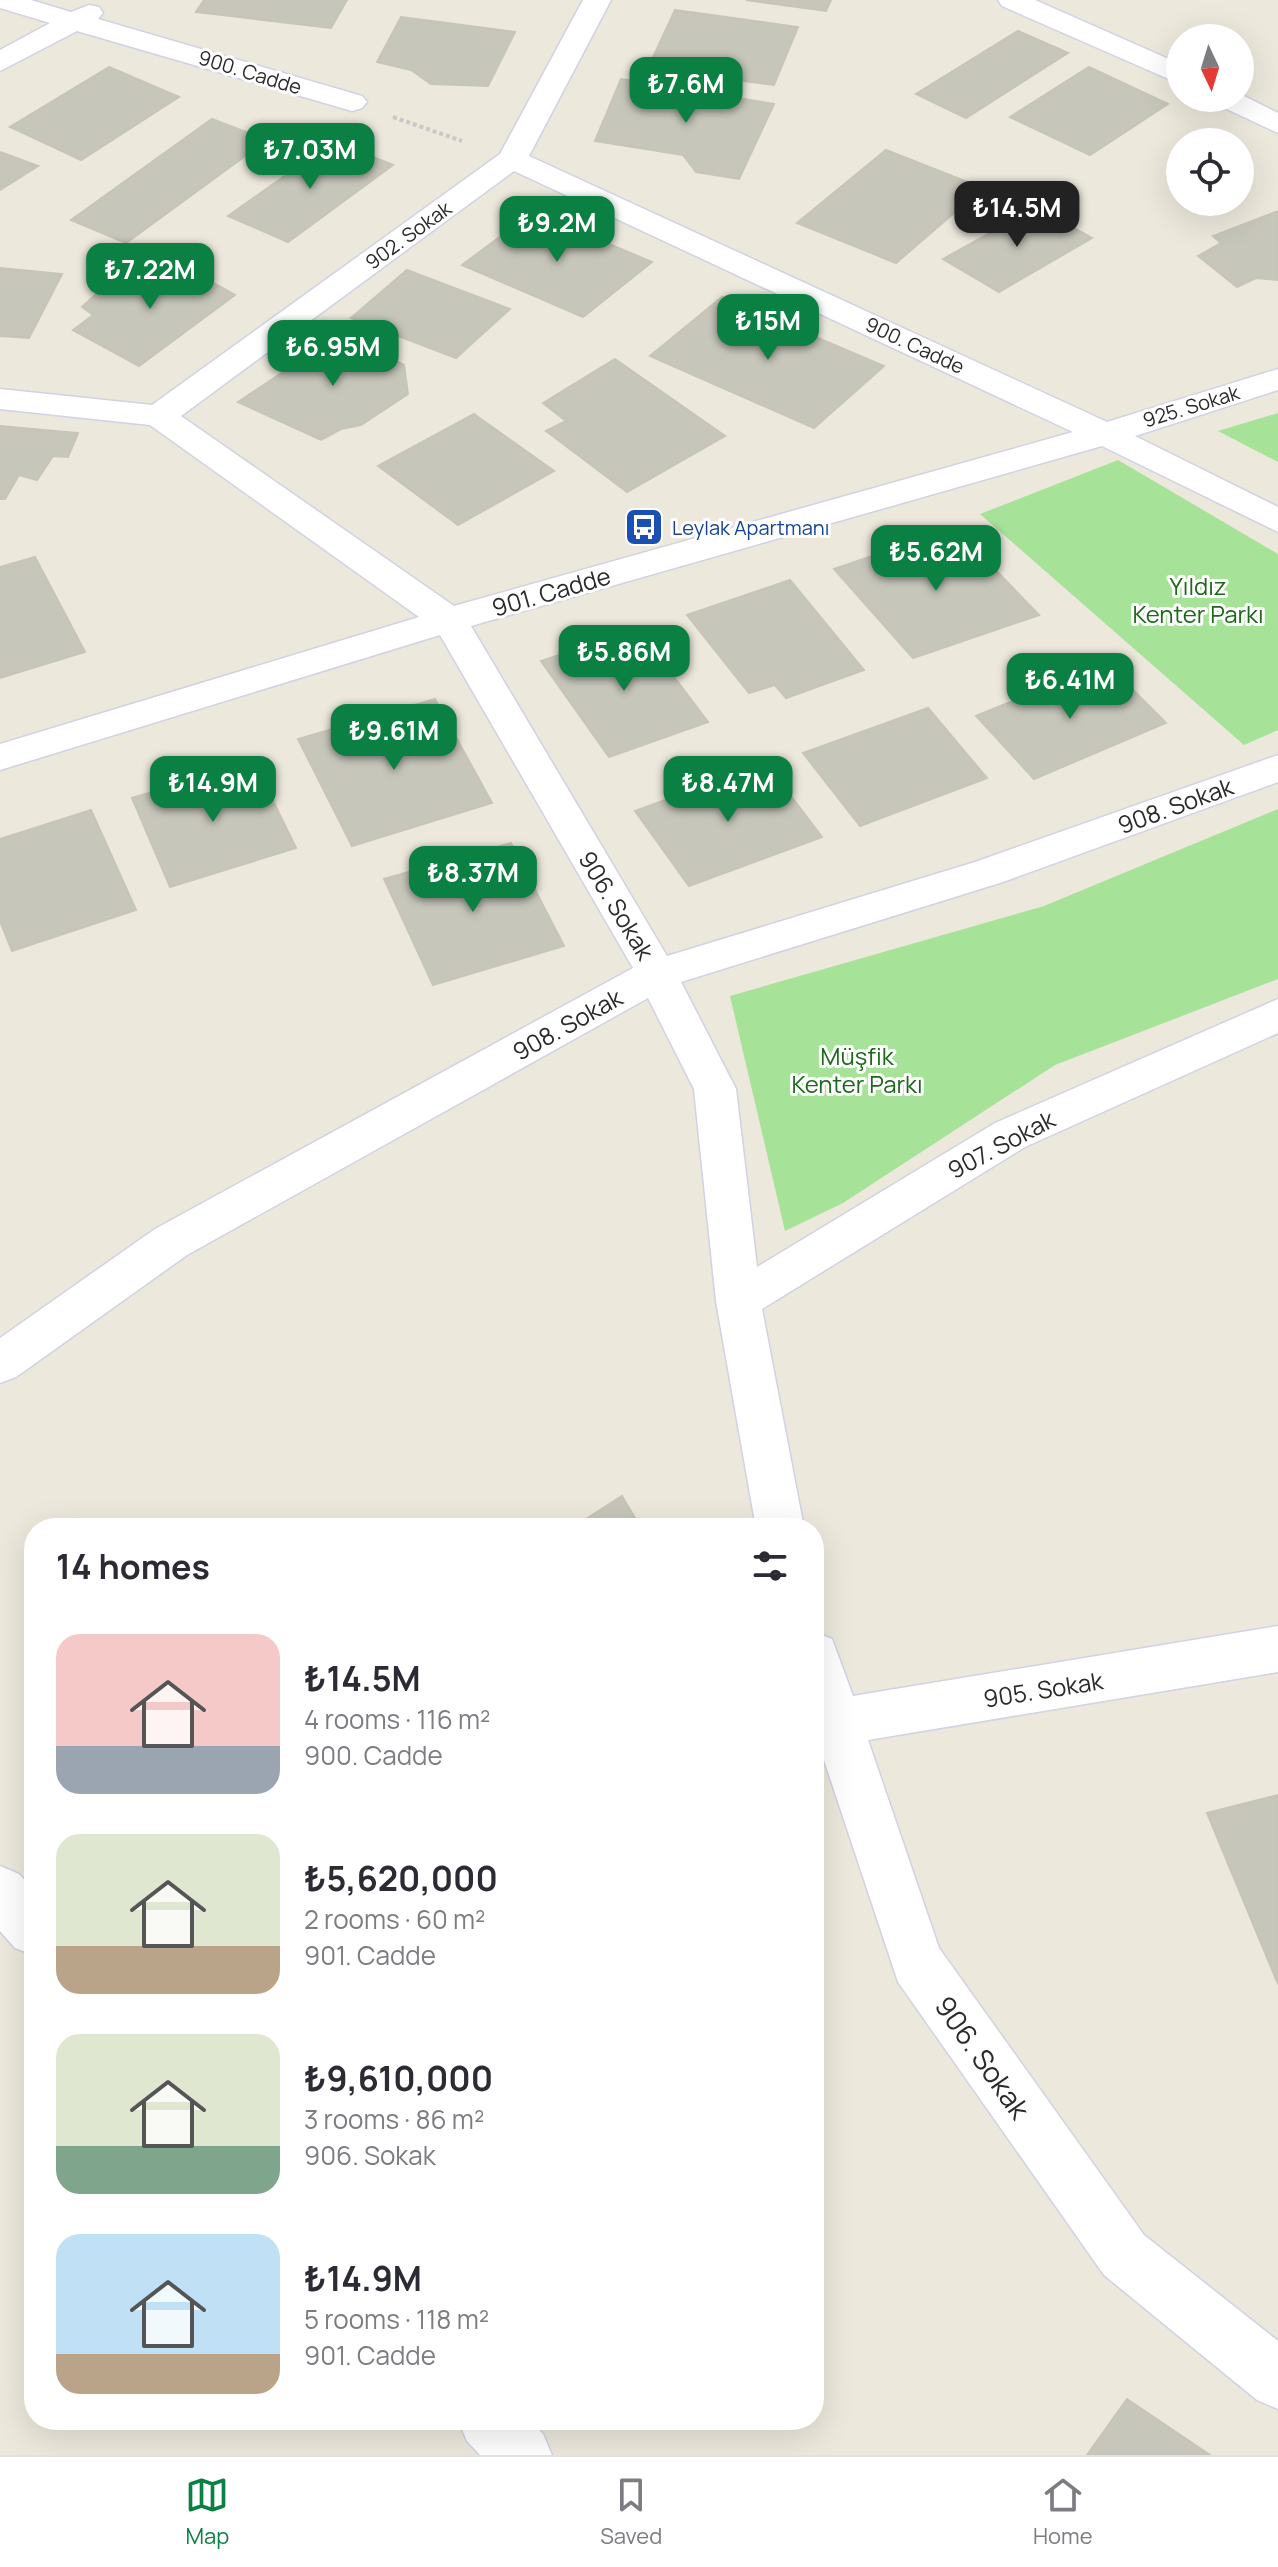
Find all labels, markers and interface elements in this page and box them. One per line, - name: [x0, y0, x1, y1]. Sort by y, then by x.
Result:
- north arrow: [1166, 24, 1254, 112]
- map controls: [1166, 24, 1254, 216]
- street label: 900. Cadde: [195, 43, 305, 101]
- pin: ₺7.6M: [630, 57, 742, 125]
- text: ₺7.6M: [648, 65, 724, 101]
- pin: ₺7.03M: [245, 123, 375, 191]
- button: locate: [1166, 128, 1254, 216]
- text: ₺7.03M: [264, 131, 356, 167]
- pin: ₺14.5M: [952, 181, 1082, 249]
- text: ₺14.5M: [972, 189, 1062, 225]
- street label: 902. Sokak: [360, 194, 457, 275]
- pin: ₺9.2M: [501, 196, 613, 264]
- text: ₺9.2M: [518, 204, 596, 240]
- pin: ₺7.22M: [85, 243, 215, 311]
- text: ₺7.22M: [104, 251, 196, 287]
- pin: ₺15M: [721, 294, 815, 362]
- text: ₺15M: [735, 302, 801, 338]
- street label: 900. Cadde: [861, 310, 969, 380]
- pin: ₺6.95M: [268, 320, 398, 388]
- text: ₺6.95M: [286, 328, 380, 364]
- street label: 925. Sokak: [1139, 378, 1244, 433]
- bus stop icon: Leylak Apartmanı: [623, 506, 665, 548]
- place label: Leylak Apartmanı: [672, 514, 829, 541]
- pin: ₺5.62M: [871, 525, 1001, 593]
- text: ₺5.62M: [889, 533, 983, 569]
- street label: 901. Cadde: [488, 558, 614, 624]
- park label: Yıldız Kenter Parkı: [1132, 569, 1264, 630]
- pin: ₺5.86M: [559, 625, 689, 693]
- text: ₺5.86M: [577, 633, 671, 669]
- pin: ₺6.41M: [1005, 653, 1135, 721]
- text: ₺6.41M: [1025, 661, 1115, 697]
- pin: ₺9.61M: [329, 704, 459, 772]
- text: ₺9.61M: [349, 712, 439, 748]
- pin: ₺14.9M: [148, 756, 278, 824]
- pin: ₺8.47M: [663, 756, 793, 824]
- text: ₺14.9M: [168, 764, 258, 800]
- text: ₺8.47M: [682, 764, 774, 800]
- street label: 908. Sokak: [1113, 769, 1238, 841]
- street label: 906. Sokak: [572, 844, 663, 966]
- pin: ₺8.37M: [408, 846, 538, 914]
- text: ₺8.37M: [427, 854, 519, 890]
- street label: 908. Sokak: [506, 980, 629, 1068]
- park label: Müşfik Kenter Parkı: [791, 1039, 923, 1100]
- street label: 907. Sokak: [942, 1101, 1061, 1186]
- text: 14 homes: [56, 1543, 210, 1589]
- icon: filters: [748, 1544, 792, 1588]
- text: ₺14.5M: [304, 1655, 421, 1701]
- street label: 905. Sokak: [981, 1663, 1106, 1715]
- icon: home: [120, 1666, 216, 1762]
- text: 4 rooms · 116 m²: [304, 1701, 490, 1737]
- text: 900. Cadde: [304, 1737, 443, 1773]
- text: ₺5,620,000: [304, 1855, 498, 1901]
- icon: home: [120, 1866, 216, 1962]
- text: 2 rooms · 60 m²: [304, 1901, 486, 1937]
- text: 901. Cadde: [304, 1937, 436, 1973]
- street label: 906. Sokak: [927, 1988, 1040, 2127]
- text: ₺9,610,000: [304, 2055, 493, 2101]
- icon: home: [120, 2066, 216, 2162]
- text: 3 rooms · 86 m²: [304, 2101, 484, 2137]
- text: 906. Sokak: [304, 2137, 436, 2173]
- text: ₺14.9M: [304, 2255, 422, 2301]
- icon: home: [120, 2266, 216, 2362]
- text: 5 rooms · 118 m²: [304, 2301, 489, 2337]
- text: 901. Cadde: [304, 2337, 436, 2373]
- tab: Map: [185, 2473, 229, 2551]
- tab: Saved: [600, 2473, 662, 2551]
- tab: Home: [1033, 2473, 1093, 2551]

